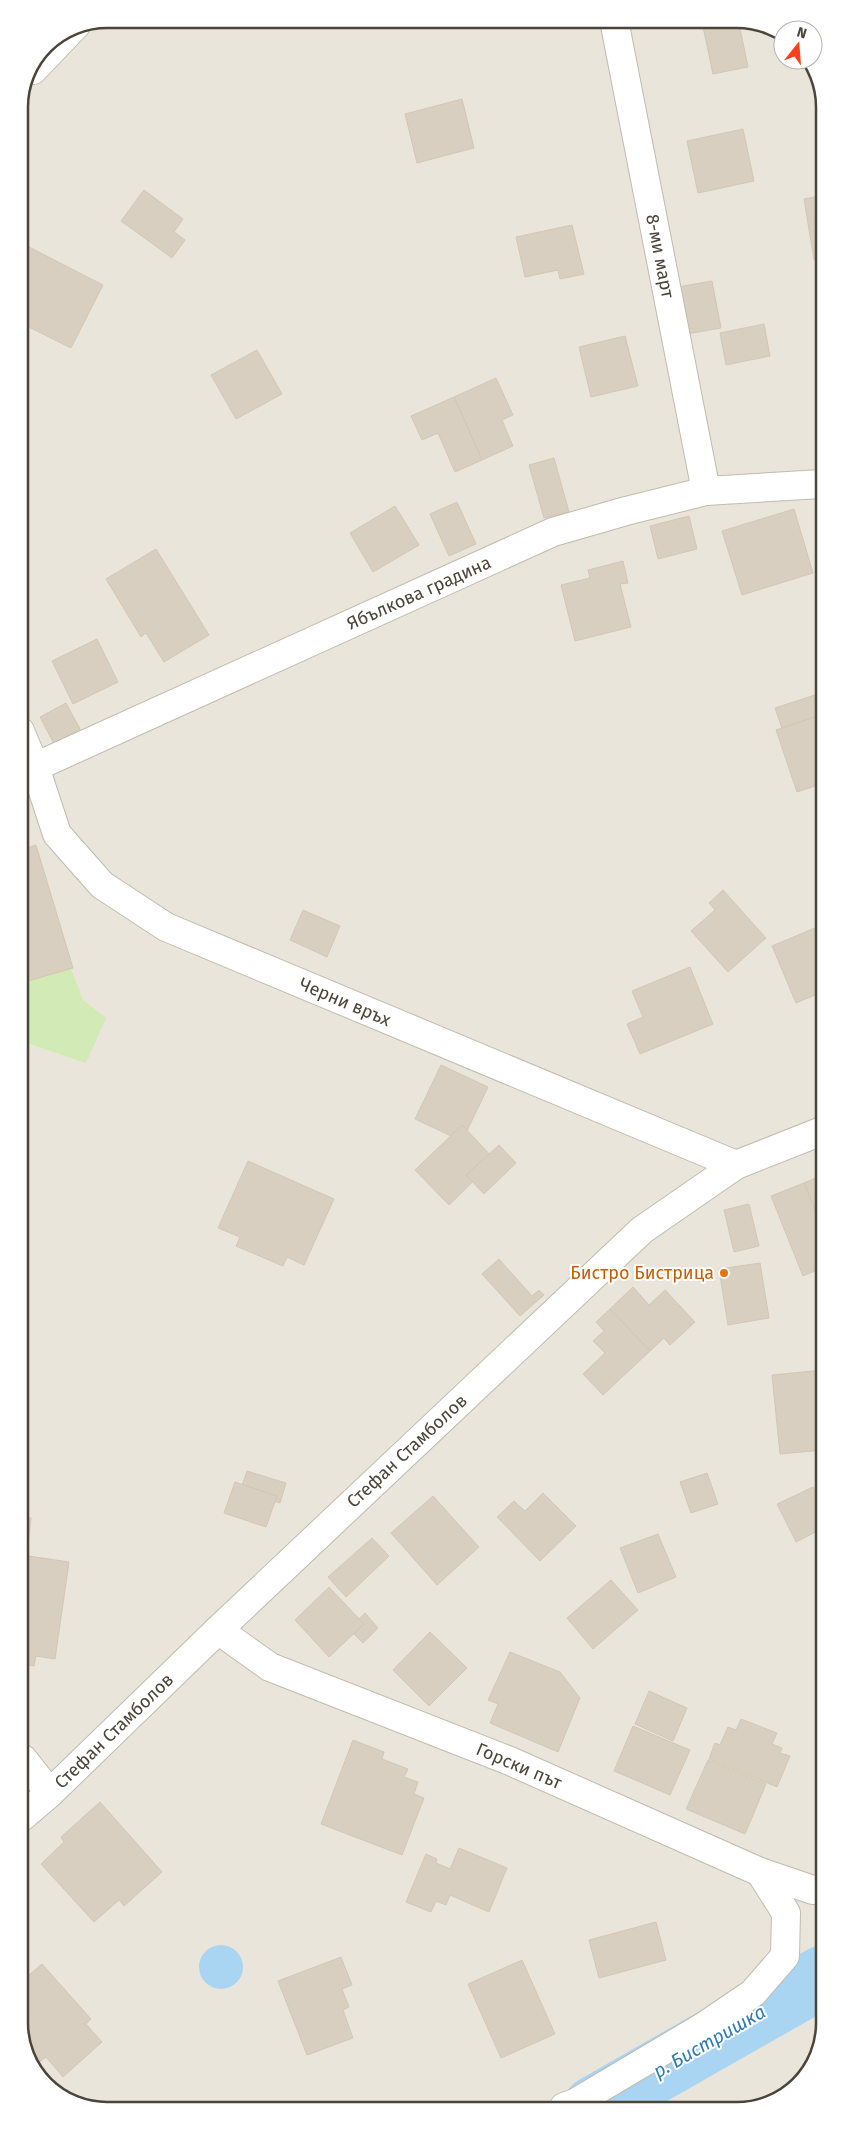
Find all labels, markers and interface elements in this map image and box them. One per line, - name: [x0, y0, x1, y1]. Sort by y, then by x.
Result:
- north arrow: [773, 20, 823, 70]
- text: N: [795, 24, 809, 43]
- street label: 8-ми март: [641, 212, 679, 301]
- street label: Ябълкова градина: [343, 551, 495, 635]
- street label: Черни връх: [296, 973, 394, 1031]
- place label: Бистро Бистрица: [570, 1262, 714, 1284]
- marker: Бистро Бистрица: [718, 1267, 730, 1279]
- street label: Стефан Стамболов: [342, 1390, 472, 1512]
- street label: Стефан Стамболов: [50, 1669, 178, 1793]
- street label: Горски път: [473, 1738, 566, 1794]
- water label: р. Бистришка: [649, 2000, 770, 2083]

